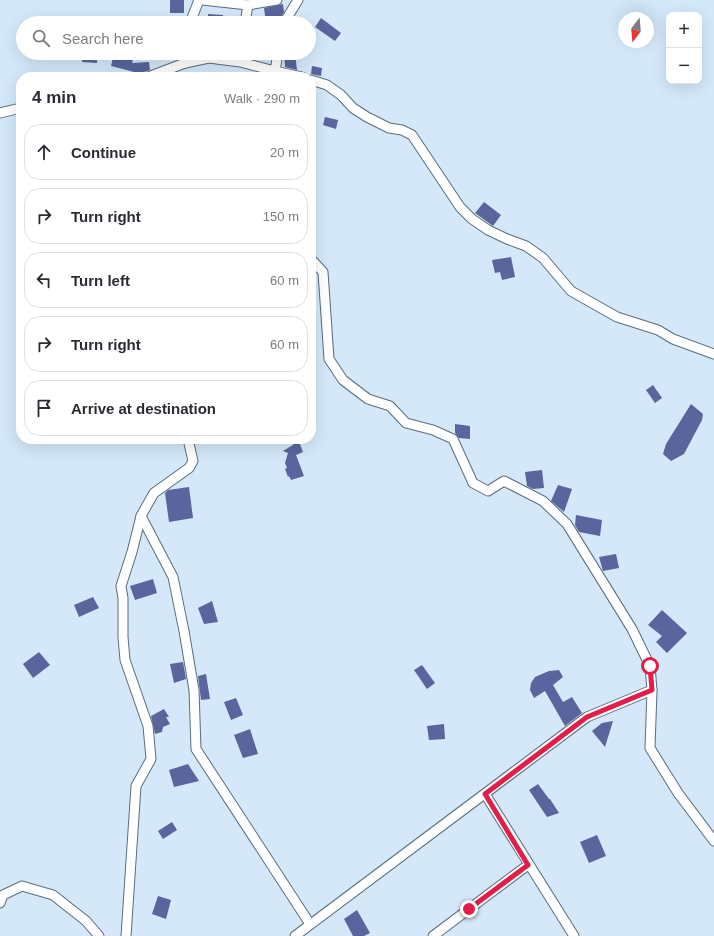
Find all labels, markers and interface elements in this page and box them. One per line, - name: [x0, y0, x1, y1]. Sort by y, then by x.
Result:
- north arrow: [618, 12, 654, 48]
- map controls: [666, 12, 702, 84]
- button: +: [666, 12, 702, 48]
- search box: [16, 16, 316, 60]
- icon: search: [30, 27, 52, 49]
- text: Search here: [62, 30, 144, 47]
- button: −: [666, 48, 702, 84]
- text: 4 min: [32, 88, 76, 107]
- text: Walk · 290 m: [224, 91, 300, 106]
- icon: ahead: [33, 141, 55, 163]
- text: Continue: [71, 144, 136, 161]
- text: 20 m: [270, 145, 299, 160]
- icon: right: [33, 205, 55, 227]
- text: Turn right: [71, 208, 141, 225]
- text: 150 m: [263, 209, 299, 224]
- icon: left: [33, 269, 55, 291]
- text: Turn left: [71, 272, 130, 289]
- text: 60 m: [270, 273, 299, 288]
- icon: right: [33, 333, 55, 355]
- text: Turn right: [71, 336, 141, 353]
- text: 60 m: [270, 337, 299, 352]
- icon: arrive: [33, 397, 55, 419]
- text: Arrive at destination: [71, 400, 216, 417]
- route start: [641, 657, 659, 675]
- route end: [460, 900, 478, 918]

